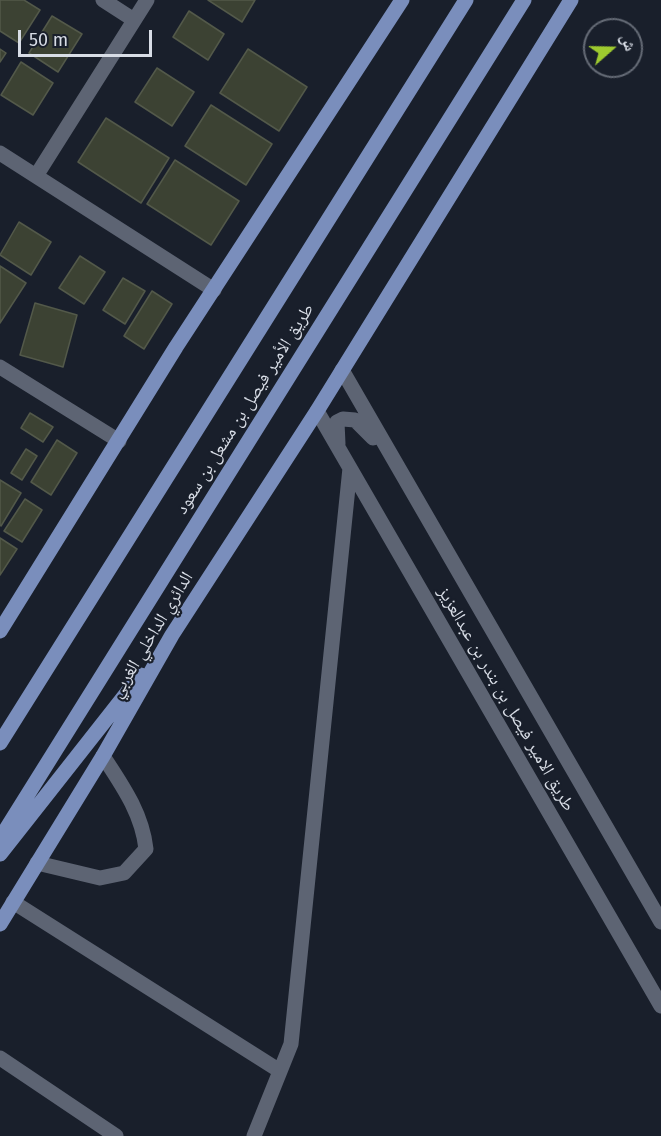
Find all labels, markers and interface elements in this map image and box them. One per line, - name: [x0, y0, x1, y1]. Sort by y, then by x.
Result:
- scale bar: [21, 18, 154, 56]
- north arrow: [583, 18, 643, 78]
- text: 50 m: [29, 29, 68, 51]
- text: ش: [617, 31, 640, 54]
- street label: طريق الأمير فيصل بن مشعل بن سعود: [171, 300, 319, 518]
- street label: الدائري الداخلي الغربي: [106, 568, 198, 702]
- street label: طريق الامير فيصل بن بندر بن عبدالعزيز: [433, 583, 579, 815]

